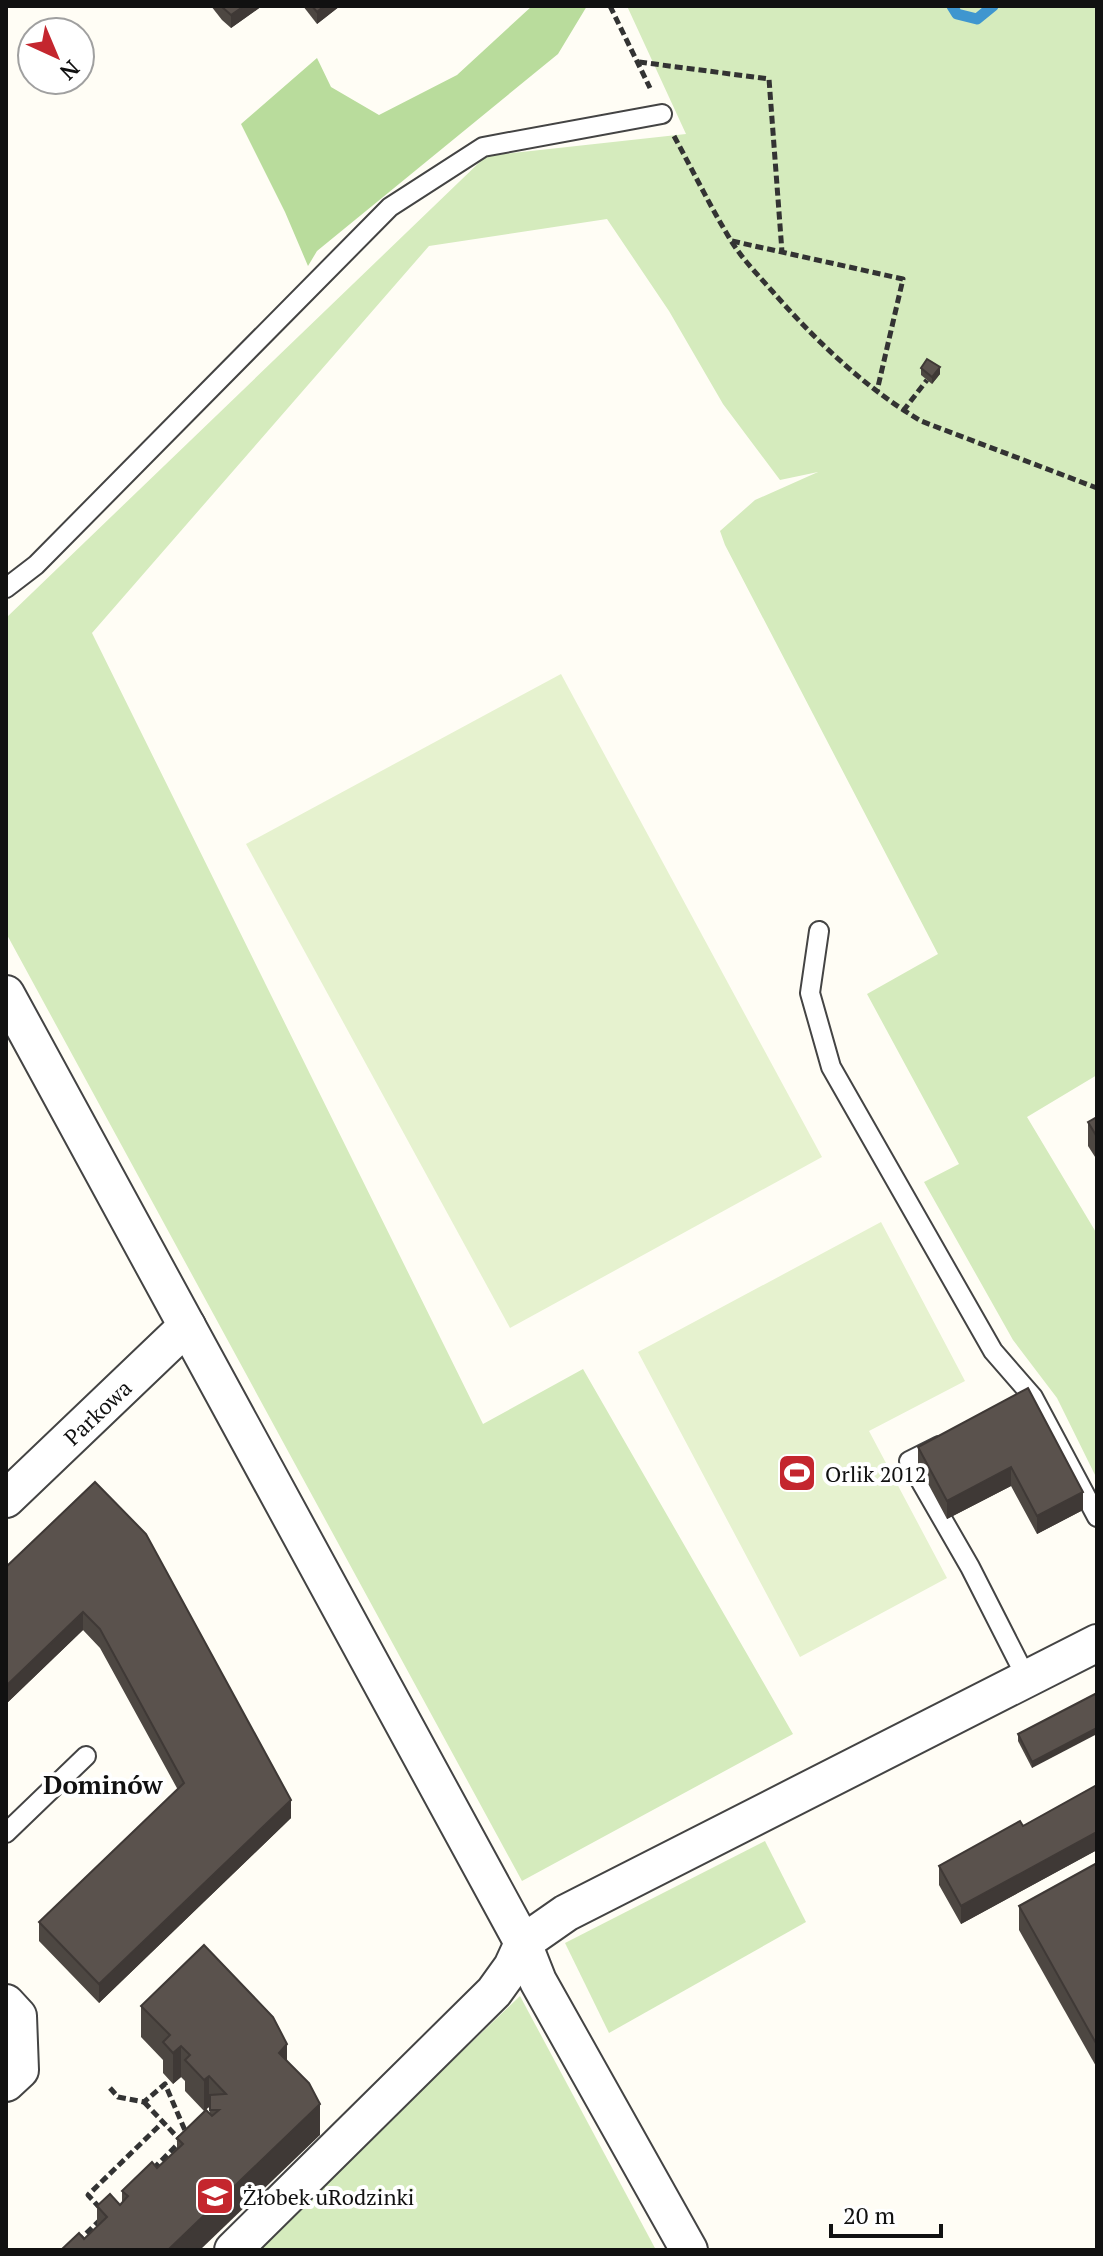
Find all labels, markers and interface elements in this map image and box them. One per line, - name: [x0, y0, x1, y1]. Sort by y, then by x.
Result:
- north arrow: [16, 16, 96, 96]
- text: N: [54, 55, 86, 87]
- street label: Parkowa: [57, 1373, 137, 1451]
- sports icon: Orlik 2012: [776, 1452, 818, 1494]
- place label: Orlik 2012: [825, 1459, 927, 1488]
- district label: Dominów: [43, 1767, 163, 1801]
- school or university icon: Żłobek uRodzinki: [194, 2175, 236, 2217]
- place label: Żłobek uRodzinki: [243, 2182, 415, 2211]
- scale bar: [831, 2188, 941, 2238]
- text: 20 m: [843, 2199, 895, 2231]

